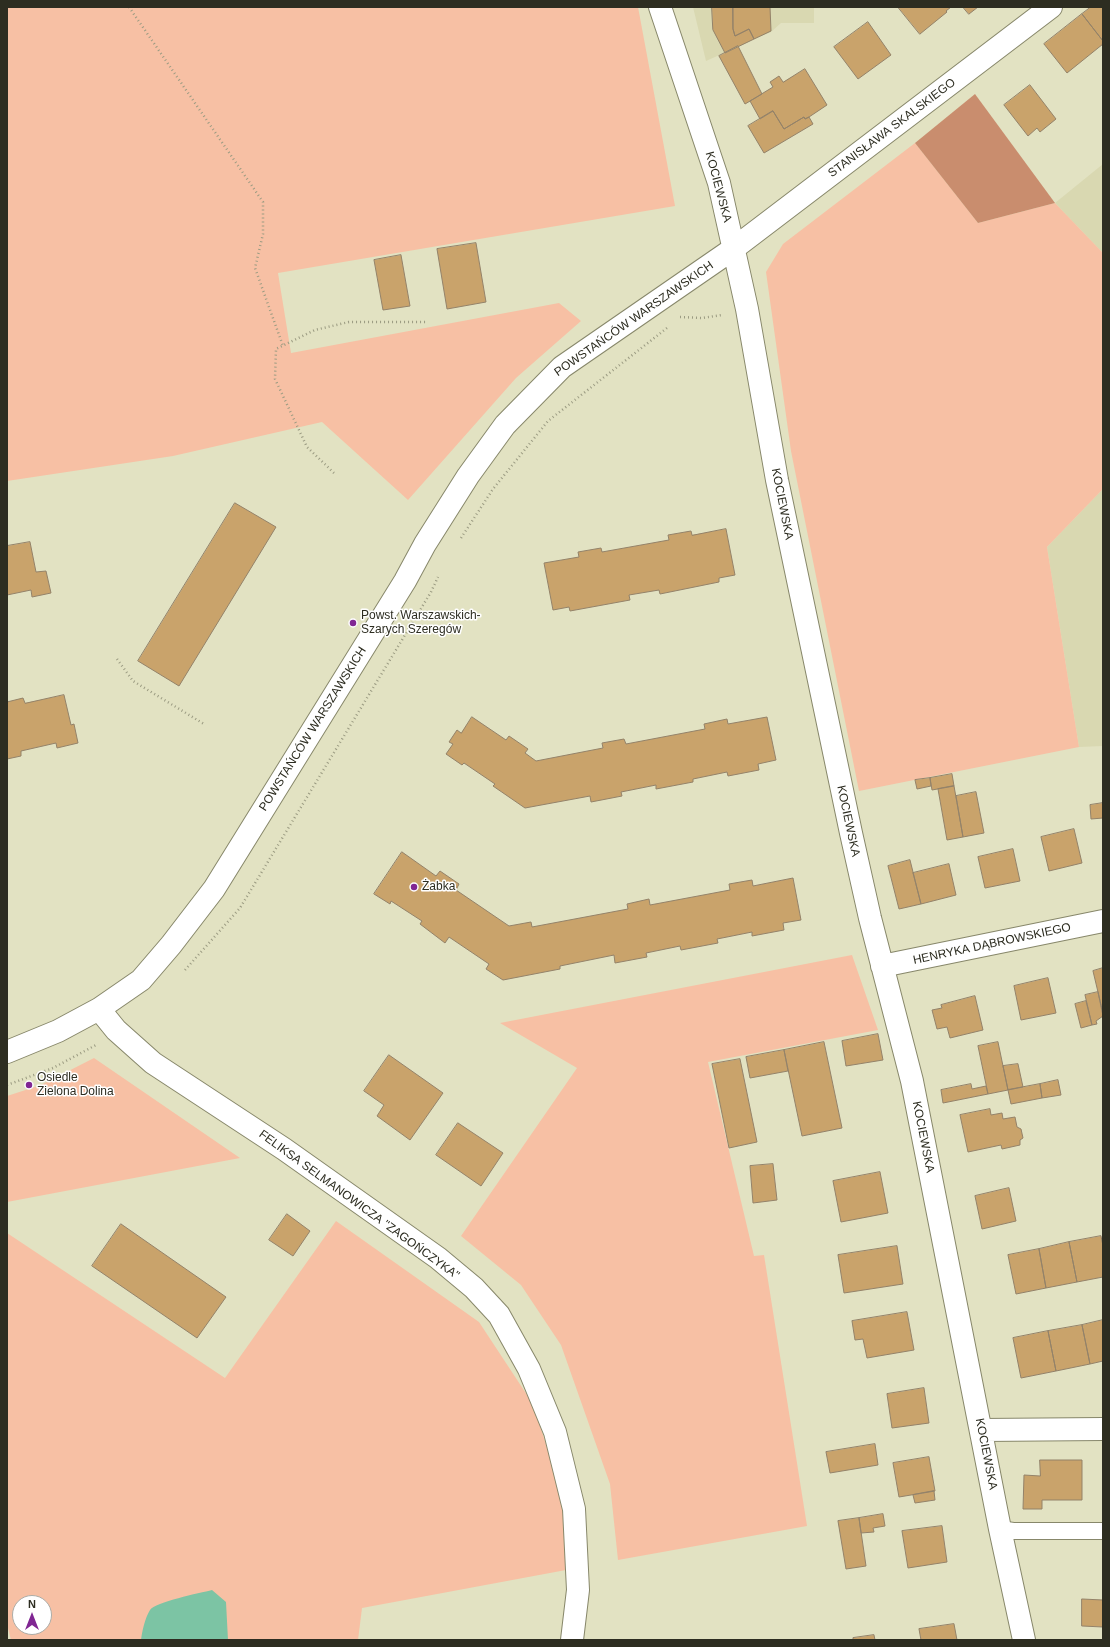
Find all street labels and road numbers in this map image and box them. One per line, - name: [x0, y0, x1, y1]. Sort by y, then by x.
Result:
- street label: STANISŁAWA SKALSKIEGO: [826, 75, 958, 181]
- street label: KOCIEWSKA: [702, 150, 734, 224]
- street label: POWSTAŃCÓW WARSZAWSKICH: [552, 258, 716, 380]
- street label: KOCIEWSKA: [768, 467, 796, 541]
- street label: POWSTAŃCÓW WARSZAWSKICH: [256, 644, 370, 814]
- street label: KOCIEWSKA: [833, 784, 863, 858]
- street label: HENRYKA DĄBROWSKIEGO: [912, 920, 1072, 968]
- street label: KOCIEWSKA: [909, 1100, 937, 1174]
- street label: FELIKSA SELMANOWICZA "ZAGOŃCZYKA": [256, 1127, 462, 1283]
- street label: KOCIEWSKA: [972, 1417, 1000, 1491]

